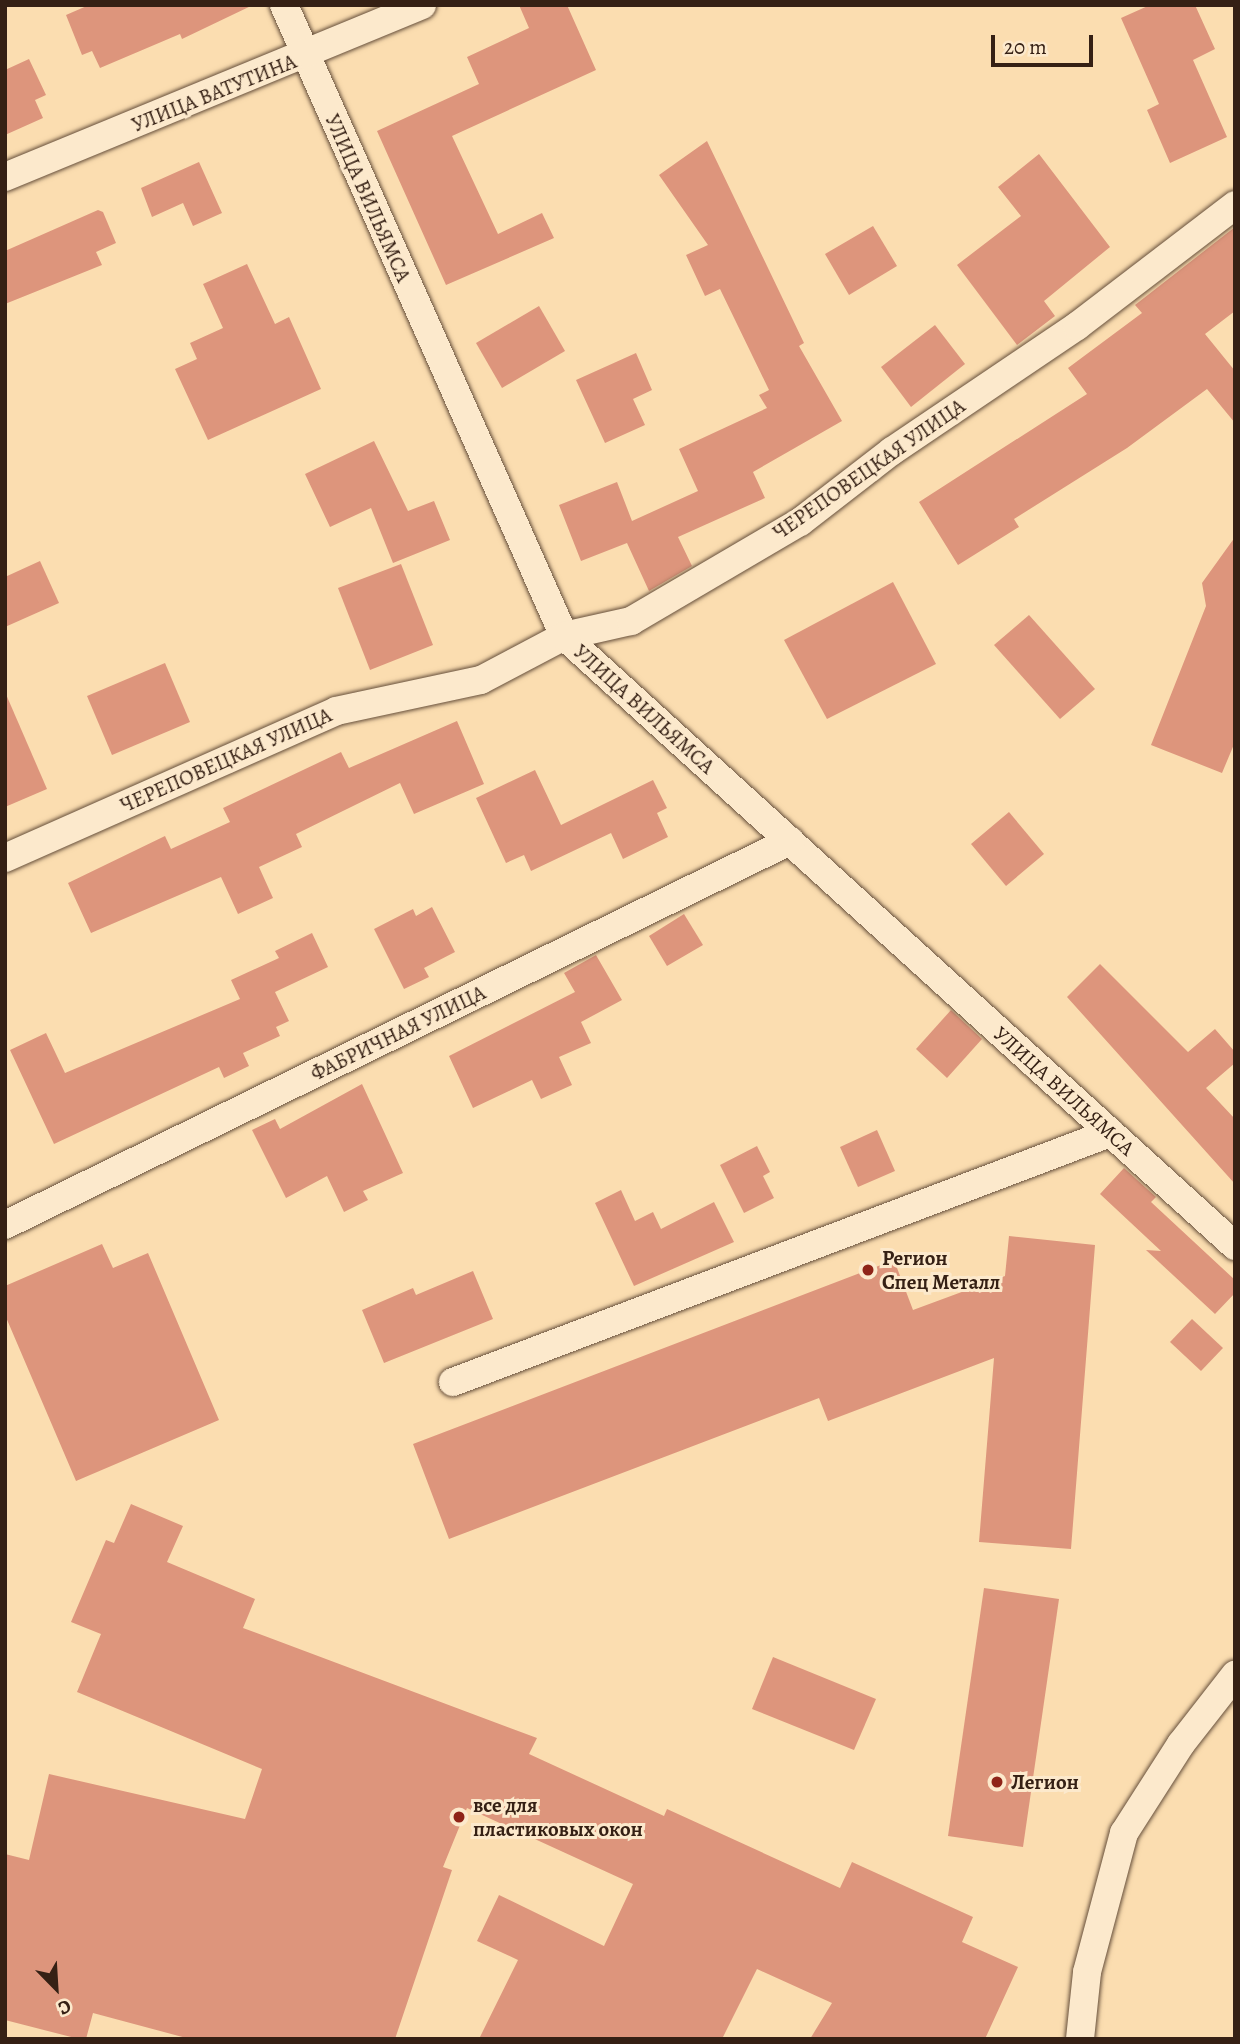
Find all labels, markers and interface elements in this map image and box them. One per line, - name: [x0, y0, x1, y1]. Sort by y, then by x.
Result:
- scale bar: [995, 21, 1096, 65]
- text: 20 m: [1004, 33, 1047, 61]
- street label: УЛИЦА ВАТУТИНА: [128, 49, 300, 137]
- street label: УЛИЦА ВИЛЬЯМСА: [320, 110, 416, 286]
- street label: ЧЕРЕПОВЕЦКАЯ УЛИЦА: [768, 393, 970, 545]
- street label: УЛИЦА ВИЛЬЯМСА: [568, 639, 720, 779]
- street label: ЧЕРЕПОВЕЦКАЯ УЛИЦА: [116, 702, 336, 818]
- street label: ФАБРИЧНАЯ УЛИЦА: [306, 980, 490, 1086]
- street label: УЛИЦА ВИЛЬЯМСА: [988, 1021, 1140, 1161]
- place label: Регион Спец Металл: [882, 1245, 1000, 1295]
- marker: Регион Спец Металл: [860, 1262, 876, 1278]
- place label: Легион: [1011, 1769, 1079, 1795]
- marker: Легион: [989, 1774, 1005, 1790]
- place label: все для пластиковых окон: [473, 1792, 643, 1842]
- marker: все для пластиковых окон: [451, 1809, 467, 1825]
- north arrow: [21, 1953, 91, 2023]
- text: С: [54, 1993, 75, 2021]

